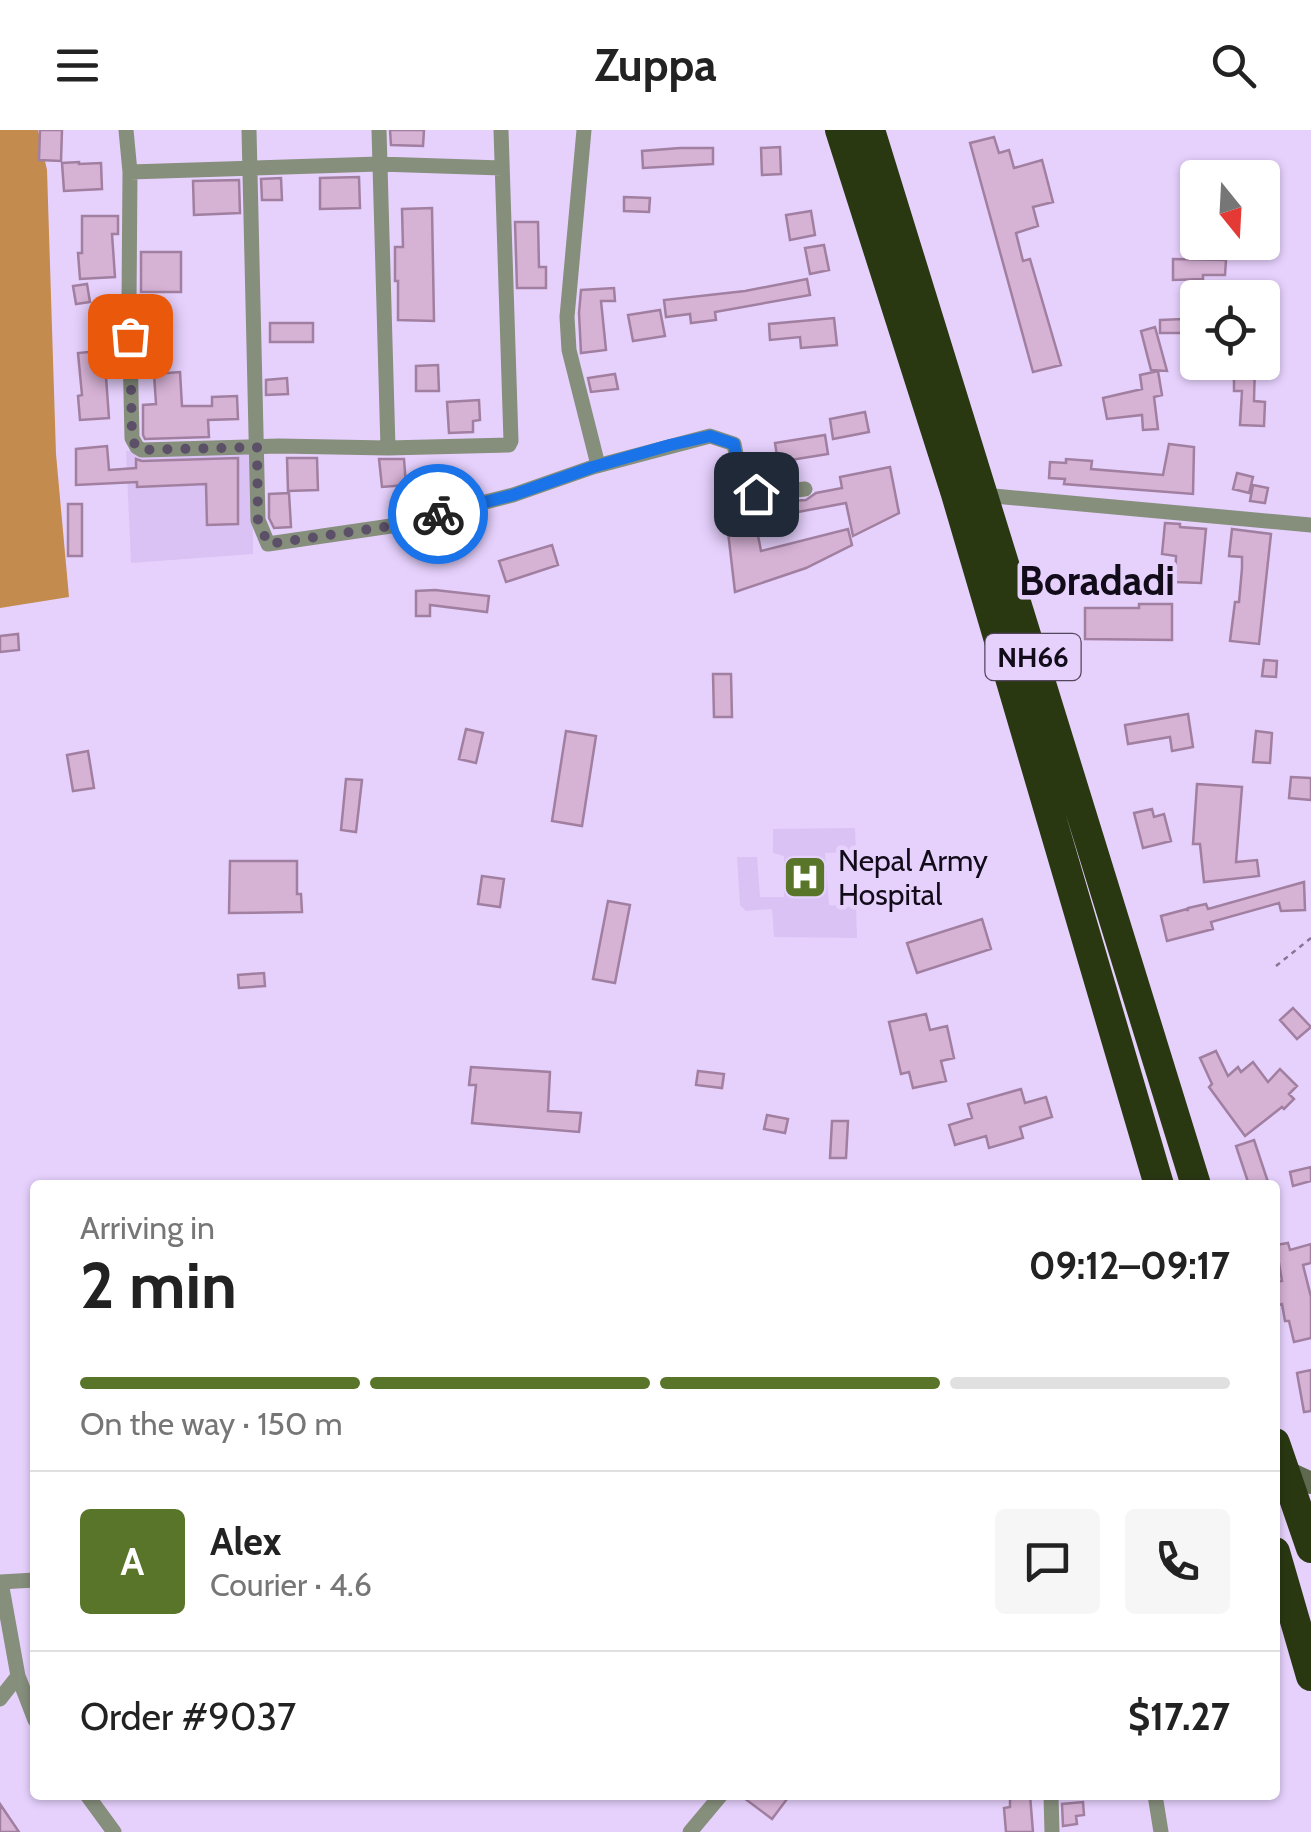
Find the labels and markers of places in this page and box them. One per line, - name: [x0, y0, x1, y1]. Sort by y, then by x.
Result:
- pin: [88, 294, 173, 379]
- pin: [714, 452, 799, 537]
- place label: Nepal Army Hospital: [838, 842, 988, 913]
- hospital icon: Nepal Army Hospital: [782, 854, 828, 900]

